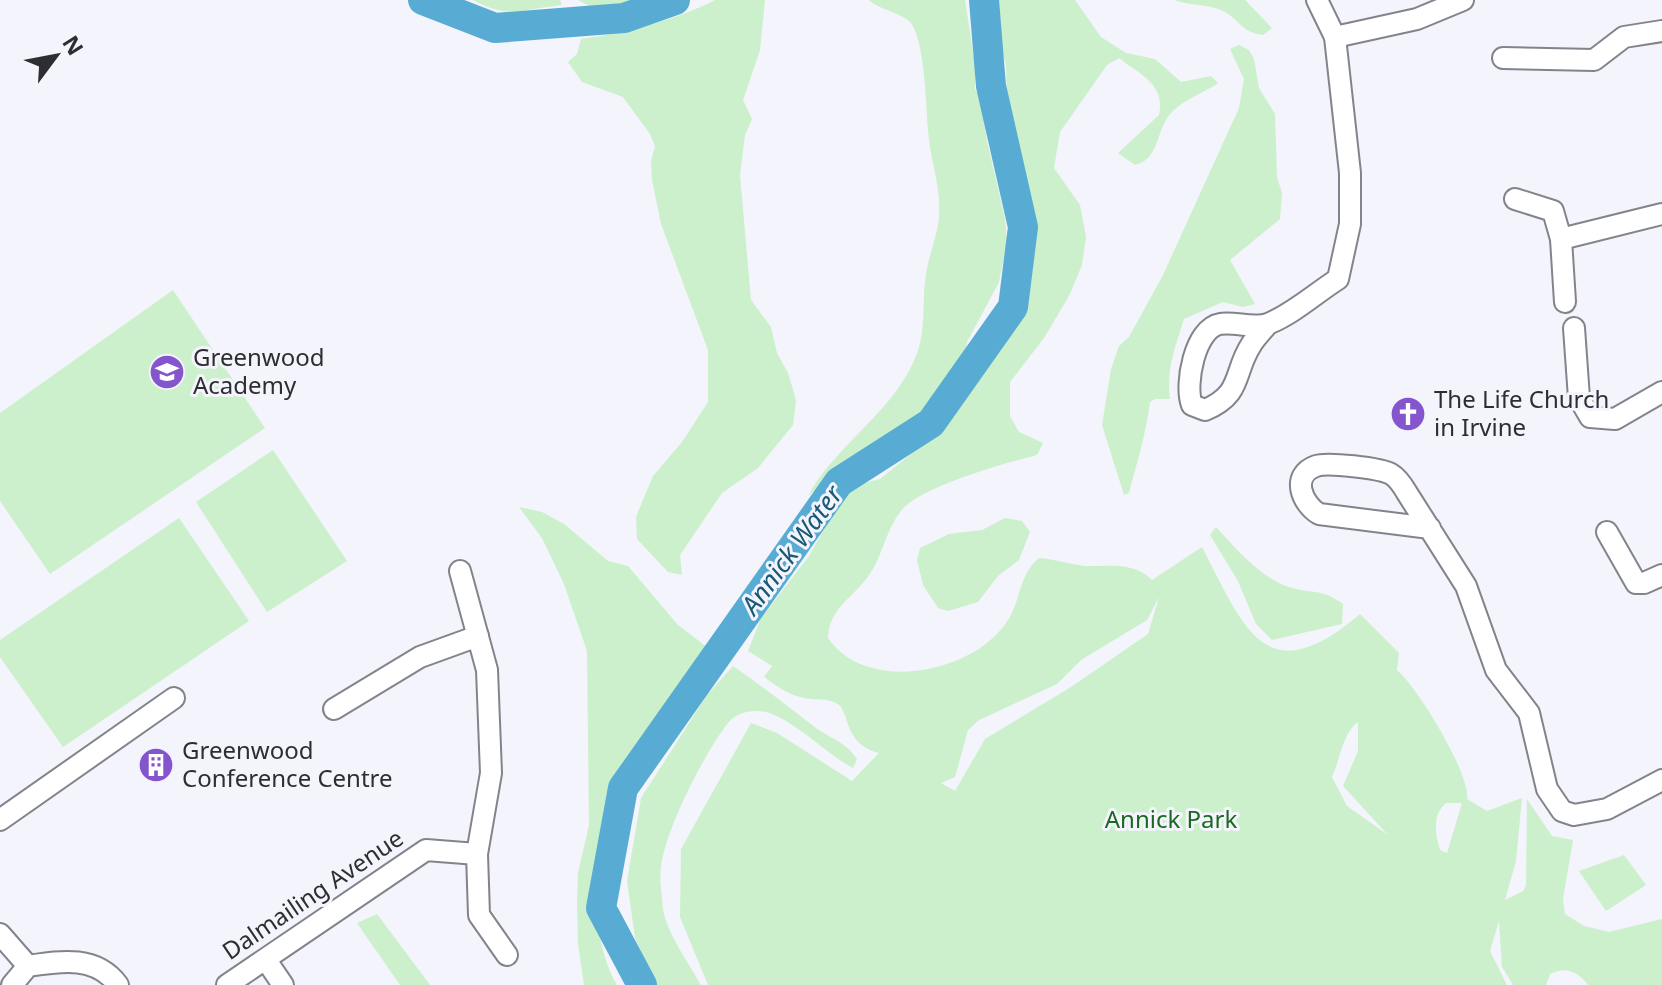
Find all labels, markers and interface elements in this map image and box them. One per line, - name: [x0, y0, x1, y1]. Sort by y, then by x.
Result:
- north arrow: [16, 16, 96, 96]
- text: N: [56, 29, 91, 60]
- place label: Greenwood Academy: [193, 340, 324, 401]
- school or university icon: Greenwood Academy: [148, 353, 186, 391]
- place label: The Life Church in Irvine: [1434, 382, 1609, 443]
- church icon: The Life Church in Irvine: [1389, 395, 1427, 433]
- water label: Annick Water: [731, 476, 851, 623]
- place label: Greenwood Conference Centre: [182, 733, 393, 794]
- building icon: Greenwood Conference Centre: [137, 746, 175, 784]
- park label: Annick Park: [1105, 802, 1237, 835]
- street label: Dalmailing Avenue: [215, 821, 409, 967]

